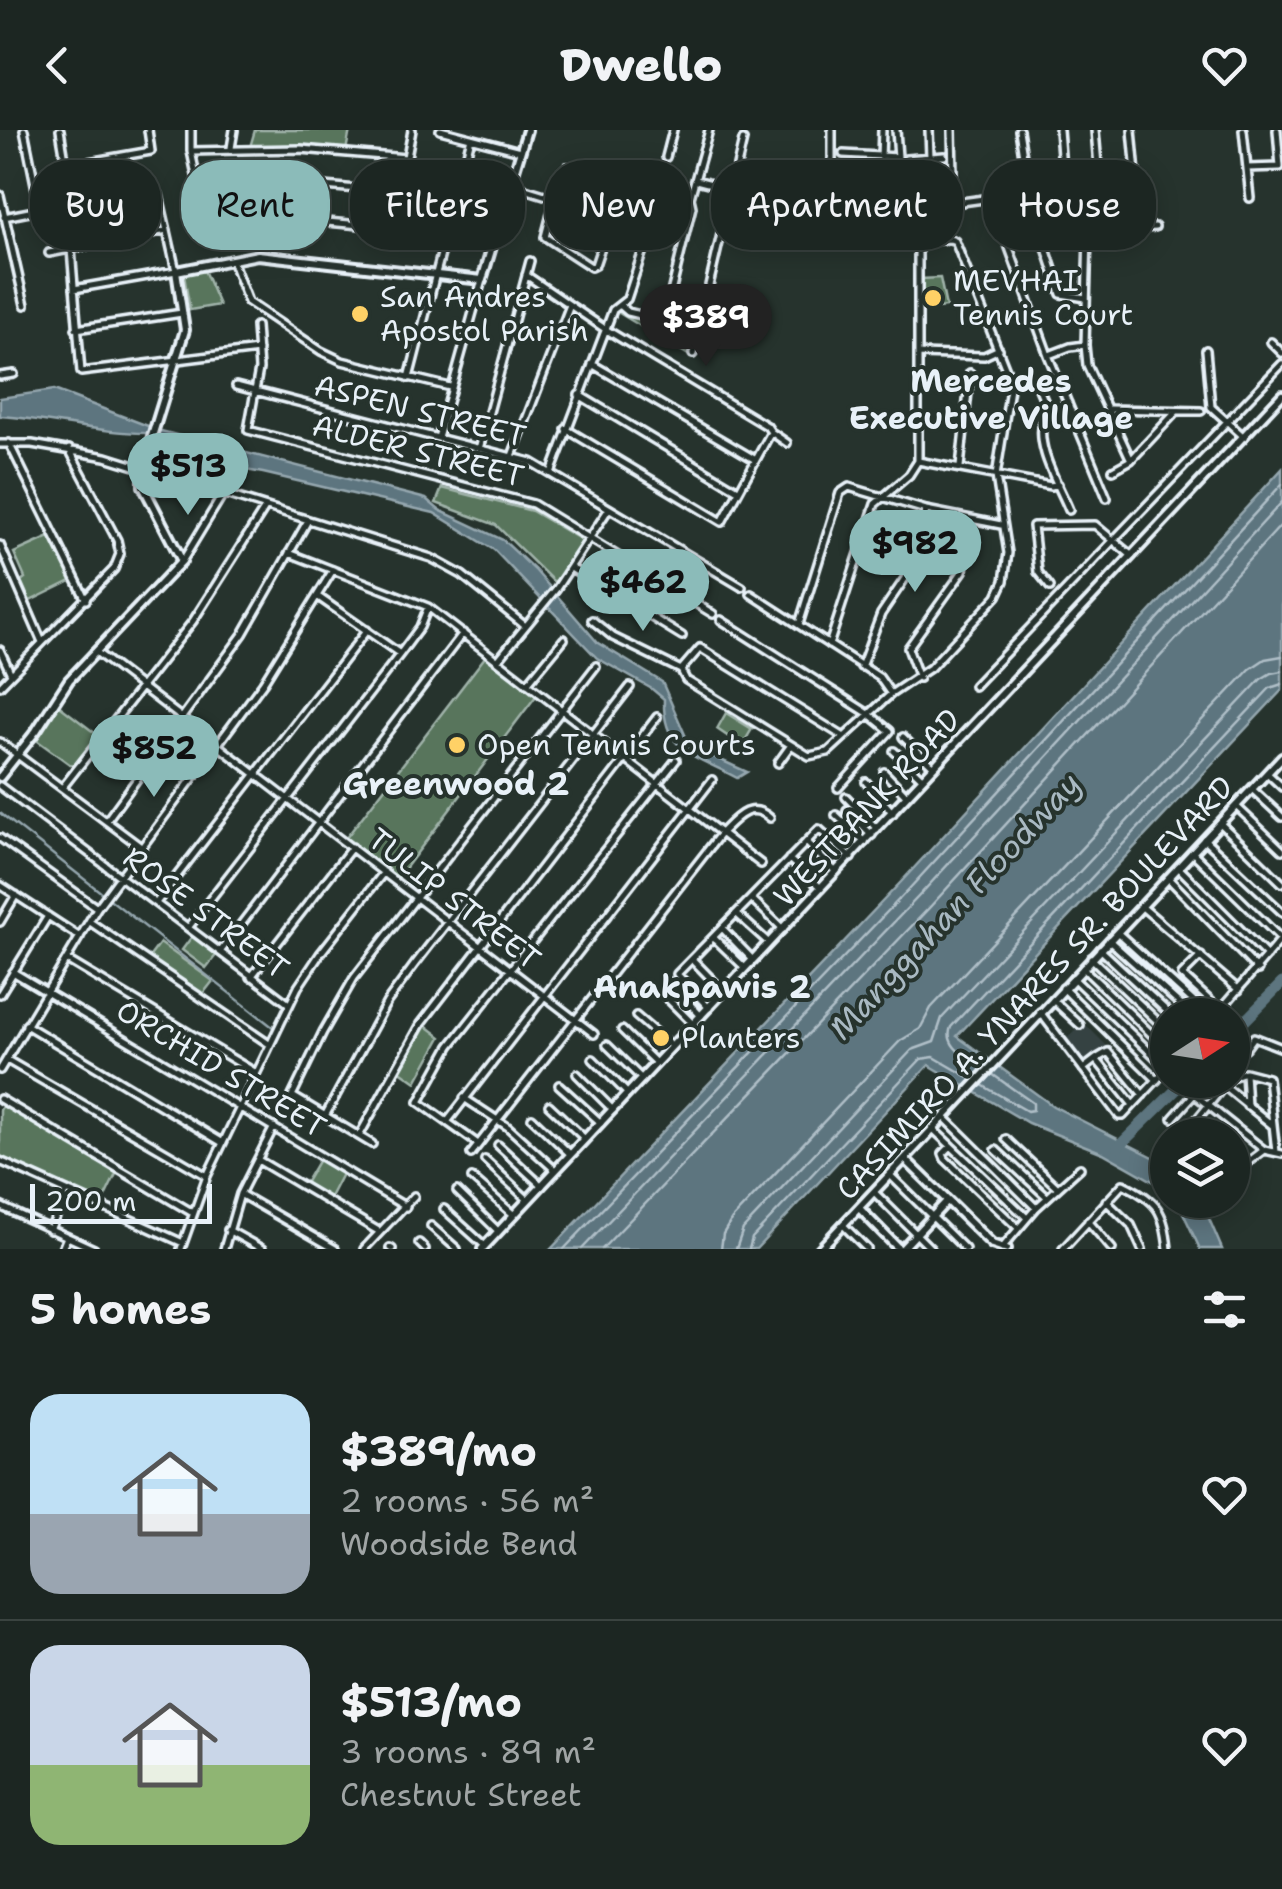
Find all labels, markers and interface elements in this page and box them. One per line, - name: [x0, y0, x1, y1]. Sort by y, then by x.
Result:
- text: Dwello: [560, 35, 722, 95]
- icon: back: [30, 38, 85, 93]
- icon: heart: [1197, 38, 1252, 93]
- chip: Buy: [30, 160, 161, 250]
- chip: Rent: [181, 160, 330, 250]
- chip: Filters: [350, 160, 525, 250]
- chip: New: [545, 160, 691, 250]
- chip: Apartment: [711, 160, 963, 250]
- chip: House: [983, 160, 1156, 250]
- place label: MEVHAI Tennis Court: [953, 260, 1133, 335]
- place label: San Andres Apostol Parish: [380, 276, 589, 351]
- pin: $389: [647, 284, 765, 369]
- marker: MEVHAI Tennis Court: [922, 287, 944, 309]
- text: $389: [662, 295, 750, 338]
- marker: San Andres Apostol Parish: [349, 303, 371, 325]
- district label: Mercedes Executive Village: [849, 359, 1133, 439]
- street label: ASPEN STREET: [310, 364, 530, 457]
- street label: ALDER STREET: [308, 404, 528, 497]
- pin: $513: [129, 433, 247, 518]
- text: $513: [149, 444, 227, 487]
- pin: $982: [856, 510, 974, 595]
- text: $982: [871, 521, 959, 564]
- pin: $462: [584, 549, 702, 634]
- text: $462: [599, 560, 687, 603]
- street label: WESTBANK ROAD: [764, 700, 969, 916]
- pin: $852: [95, 715, 213, 800]
- place label: Open Tennis Courts: [477, 724, 756, 765]
- text: $852: [111, 726, 197, 769]
- marker: Open Tennis Courts: [446, 734, 468, 756]
- district label: Greenwood 2: [342, 762, 570, 805]
- water label: Manggahan Floodway: [819, 763, 1090, 1049]
- street label: CASIMIRO A. YNARES SR. BOULEVARD: [827, 767, 1243, 1209]
- street label: TULIP STREET: [360, 818, 549, 979]
- street label: ROSE STREET: [115, 837, 298, 988]
- district label: Anakpawis 2: [593, 965, 811, 1008]
- street label: ORCHID STREET: [109, 990, 334, 1147]
- north arrow: [1150, 998, 1250, 1098]
- map controls: [1150, 998, 1250, 1218]
- place label: Planters: [681, 1017, 801, 1058]
- marker: Planters: [650, 1027, 672, 1049]
- button: layers: [1150, 1118, 1250, 1218]
- scale bar: [30, 1179, 212, 1224]
- text: 200 m: [45, 1182, 136, 1220]
- text: 5 homes: [30, 1281, 211, 1337]
- icon: filters: [1197, 1282, 1252, 1337]
- text: $389/mo: [340, 1423, 537, 1479]
- icon: home: [110, 1434, 230, 1554]
- icon: heart: [1197, 1467, 1252, 1522]
- text: 2 rooms · 56 m²: [340, 1479, 594, 1522]
- text: Woodside Bend: [340, 1522, 577, 1565]
- text: $513/mo: [340, 1674, 522, 1730]
- icon: home: [110, 1685, 230, 1805]
- icon: heart: [1197, 1718, 1252, 1773]
- text: 3 rooms · 89 m²: [340, 1730, 596, 1773]
- text: Chestnut Street: [340, 1773, 582, 1816]

